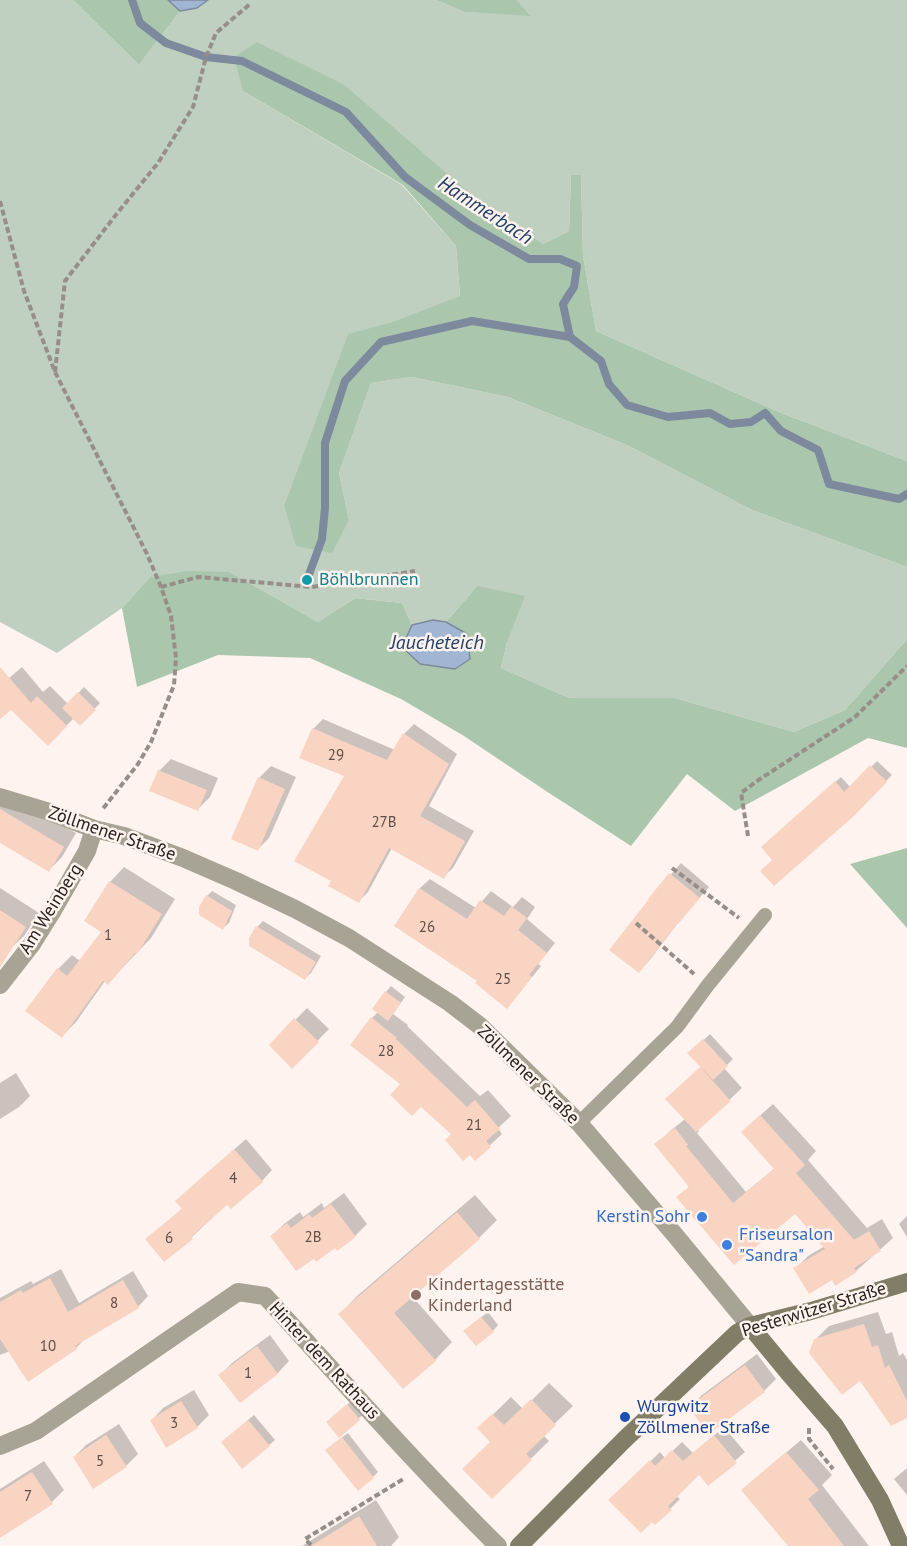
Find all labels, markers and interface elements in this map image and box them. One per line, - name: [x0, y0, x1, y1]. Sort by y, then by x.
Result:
- water label: Hammerbach: [433, 172, 537, 250]
- place label: Böhlbrunnen: [319, 569, 418, 591]
- marker: Böhlbrunnen: [300, 573, 314, 587]
- water label: Jaucheteich: [390, 631, 484, 655]
- house number: 29: [328, 747, 344, 765]
- street label: Zöllmener Straße: [45, 802, 179, 866]
- house number: 27B: [371, 814, 397, 832]
- street label: Am Weinberg: [15, 860, 87, 958]
- house number: 26: [419, 919, 435, 937]
- house number: 1: [104, 927, 112, 945]
- house number: 25: [495, 971, 511, 989]
- street label: Zöllmener Straße: [473, 1021, 583, 1129]
- house number: 28: [378, 1043, 394, 1061]
- house number: 21: [466, 1117, 482, 1135]
- house number: 4: [229, 1170, 237, 1188]
- place label: Kerstin Sohr: [596, 1206, 690, 1228]
- marker: Kerstin Sohr: [695, 1210, 709, 1224]
- place label: Friseursalon "Sandra": [739, 1224, 833, 1266]
- house number: 2B: [305, 1229, 321, 1247]
- house number: 6: [165, 1230, 173, 1248]
- marker: Friseursalon "Sandra": [720, 1238, 734, 1252]
- place label: Kindertagesstätte Kinderland: [428, 1274, 564, 1316]
- street label: Pesterwitzer Straße: [739, 1278, 889, 1342]
- marker: Kindertagesstätte Kinderland: [409, 1288, 423, 1302]
- house number: 8: [110, 1295, 118, 1313]
- street label: Hinter dem Rathaus: [264, 1298, 384, 1424]
- house number: 10: [40, 1338, 56, 1356]
- house number: 1: [244, 1365, 252, 1383]
- place label: Wurgwitz Zöllmener Straße: [637, 1396, 770, 1438]
- marker: Wurgwitz Zöllmener Straße: [618, 1410, 632, 1424]
- house number: 3: [170, 1415, 178, 1433]
- house number: 5: [96, 1453, 104, 1471]
- house number: 7: [24, 1488, 32, 1506]

